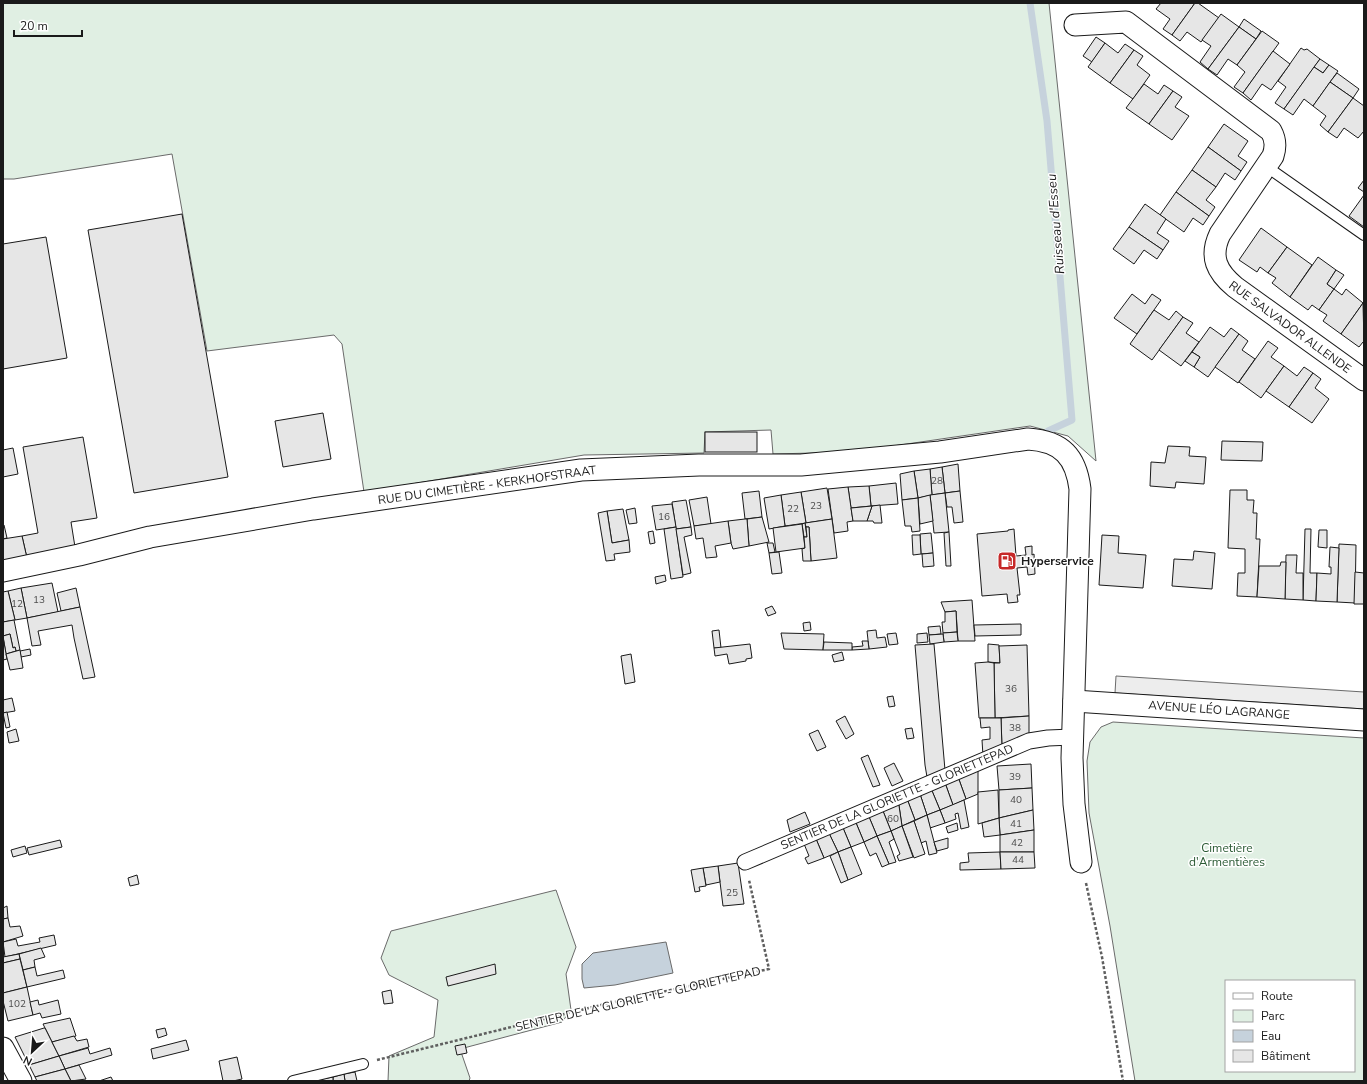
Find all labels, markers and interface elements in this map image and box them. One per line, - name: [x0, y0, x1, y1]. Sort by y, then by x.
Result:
- scale bar: [14, 12, 82, 38]
- text: 20 m: [20, 18, 48, 34]
- water label: Ruisseau d'Esseu: [1043, 173, 1069, 275]
- street label: RUE SALVADOR ALLENDE: [1226, 277, 1354, 377]
- street label: RUE DU CIMETIÈRE - KERKHOFSTRAAT: [377, 462, 598, 508]
- house number: 28: [931, 474, 943, 488]
- house number: 23: [810, 499, 822, 513]
- house number: 22: [787, 502, 799, 516]
- house number: 16: [658, 510, 670, 524]
- fuel station icon: Hyperservice: [996, 550, 1018, 572]
- place label: Hyperservice: [1021, 553, 1094, 569]
- house number: 13: [33, 593, 45, 607]
- house number: 12: [11, 597, 23, 611]
- house number: 36: [1005, 682, 1017, 696]
- street label: AVENUE LÉO LAGRANGE: [1148, 697, 1290, 723]
- house number: 38: [1009, 721, 1021, 735]
- street label: SENTIER DE LA GLORIETTE - GLORIETTEPAD: [778, 740, 1016, 853]
- house number: 39: [1009, 770, 1021, 784]
- house number: 40: [1010, 793, 1022, 807]
- house number: 60: [887, 812, 899, 826]
- house number: 41: [1010, 817, 1022, 831]
- house number: 42: [1011, 836, 1023, 850]
- park label: Cimetière d'Armentières: [1189, 840, 1265, 870]
- house number: 44: [1012, 853, 1024, 867]
- house number: 25: [726, 886, 738, 900]
- street label: SENTIER DE LA GLORIETTE - GLORIETTEPAD: [514, 963, 762, 1035]
- legend: [1225, 980, 1355, 1072]
- text: Route: [1261, 988, 1293, 1004]
- house number: 102: [8, 997, 26, 1011]
- text: Parc: [1261, 1008, 1285, 1024]
- text: Eau: [1261, 1028, 1281, 1044]
- north arrow: [12, 1032, 52, 1072]
- text: Bâtiment: [1261, 1048, 1311, 1064]
- text: N: [21, 1052, 35, 1069]

